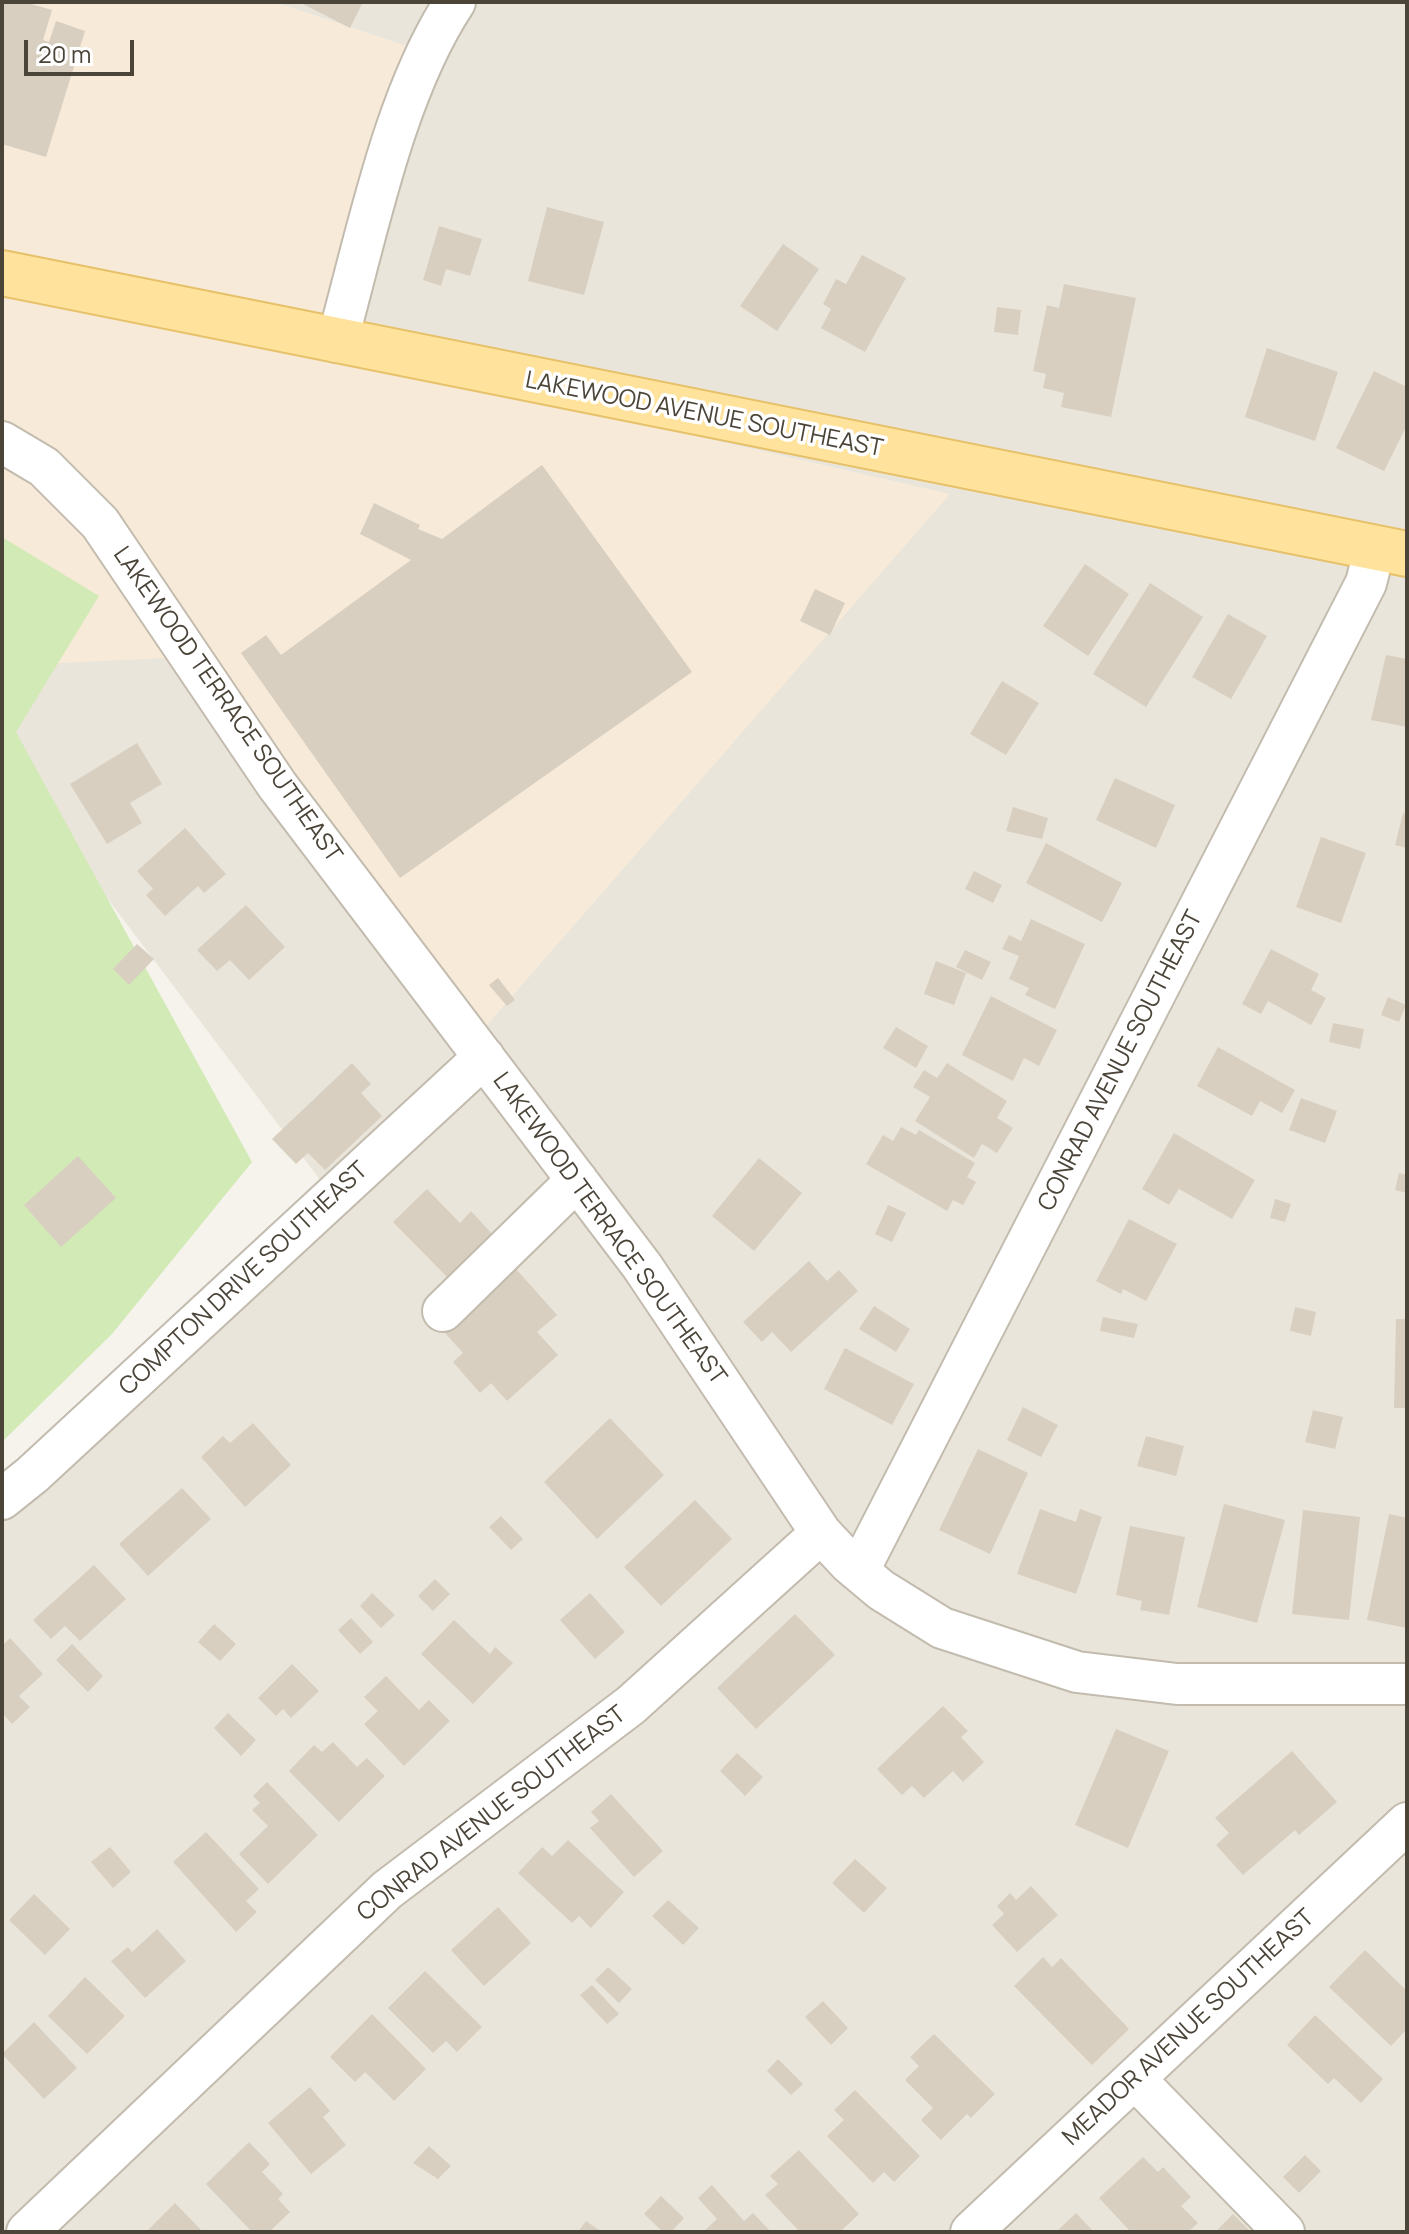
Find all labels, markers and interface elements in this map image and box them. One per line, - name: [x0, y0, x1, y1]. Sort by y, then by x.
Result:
- scale bar: [28, 24, 138, 74]
- text: 20 m: [38, 37, 91, 70]
- street label: LAKEWOOD AVENUE SOUTHEAST: [523, 366, 885, 464]
- street label: LAKEWOOD TERRACE SOUTHEAST: [107, 542, 347, 868]
- street label: CONRAD AVENUE SOUTHEAST: [1033, 906, 1209, 1216]
- street label: LAKEWOOD TERRACE SOUTHEAST: [486, 1067, 732, 1391]
- street label: COMPTON DRIVE SOUTHEAST: [114, 1156, 374, 1402]
- street label: CONRAD AVENUE SOUTHEAST: [352, 1700, 632, 1928]
- street label: MEADOR AVENUE SOUTHEAST: [1057, 1904, 1321, 2152]

